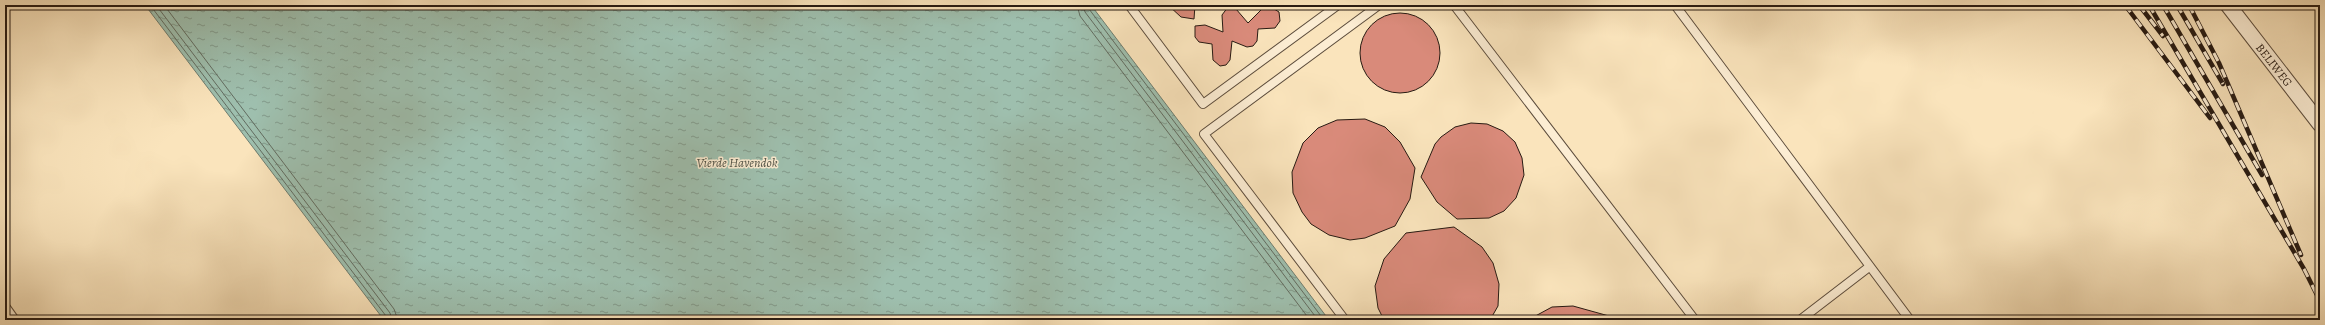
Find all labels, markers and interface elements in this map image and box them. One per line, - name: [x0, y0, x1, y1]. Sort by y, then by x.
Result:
- street label: BELIWEG: [2252, 40, 2296, 90]
- water label: Vierde Havendok: [696, 154, 778, 171]

